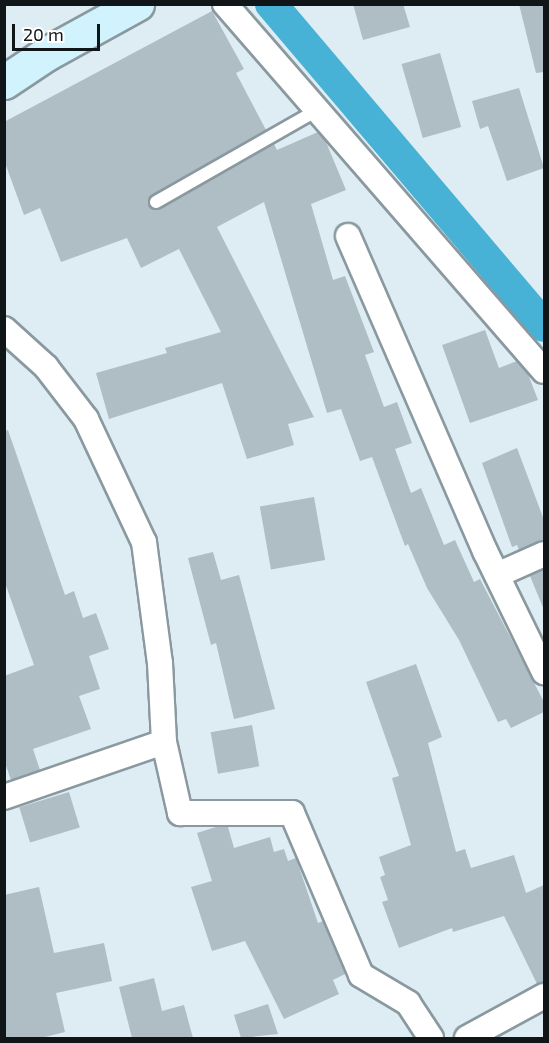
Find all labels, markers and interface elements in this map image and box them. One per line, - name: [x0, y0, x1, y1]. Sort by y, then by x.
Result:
- scale bar: [15, 12, 104, 50]
- text: 20 m: [23, 23, 64, 45]

